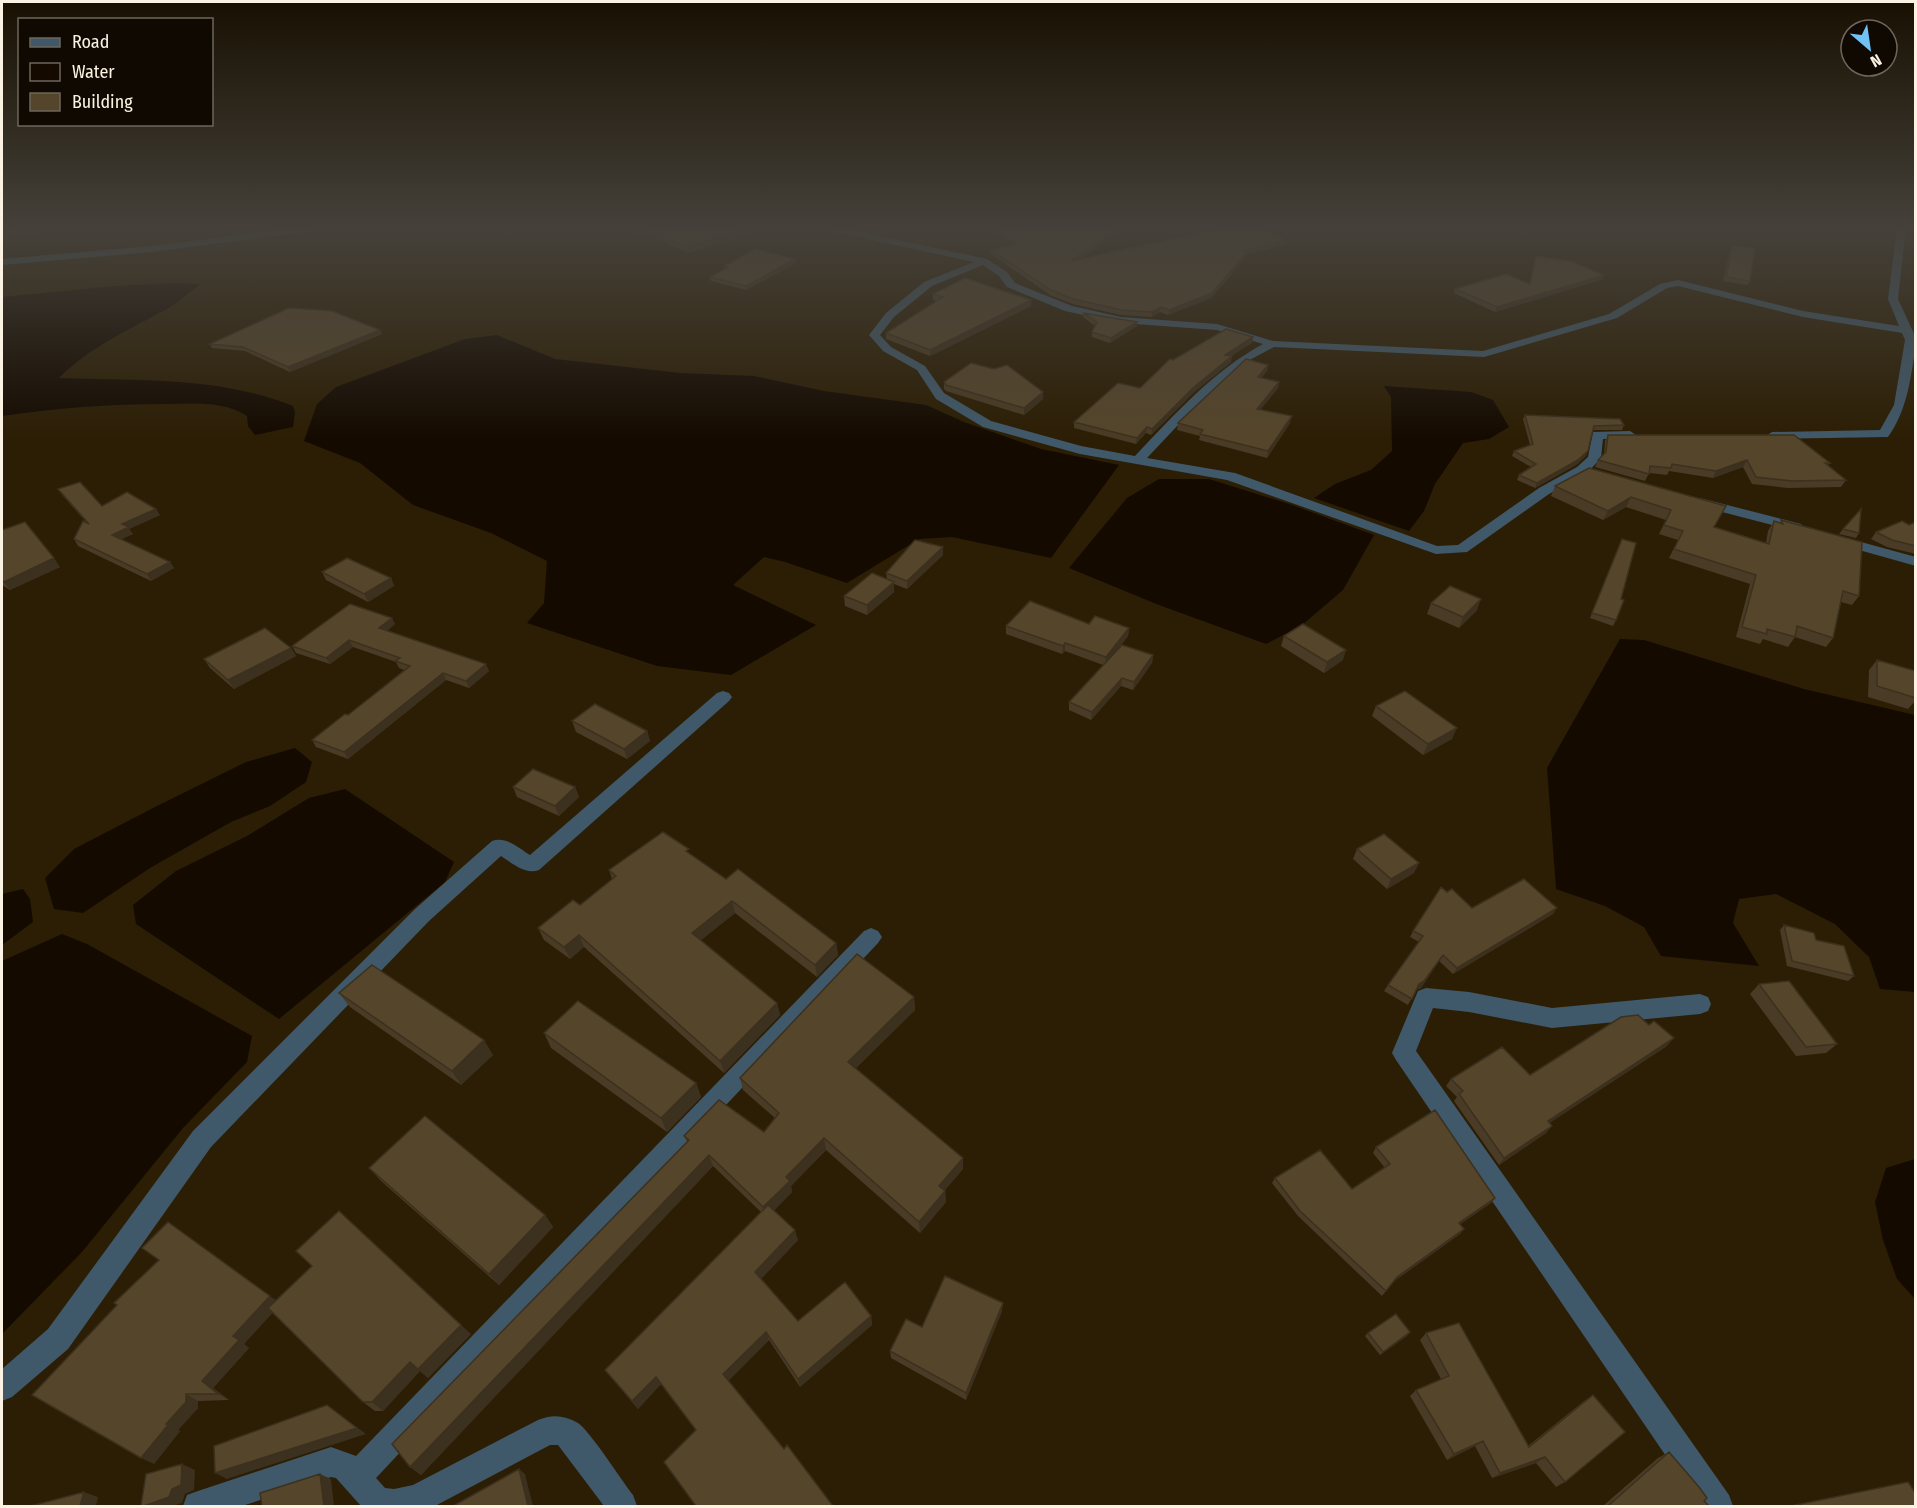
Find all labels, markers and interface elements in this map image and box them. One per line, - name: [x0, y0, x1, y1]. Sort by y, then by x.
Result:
- legend: [18, 18, 213, 126]
- north arrow: [1839, 18, 1899, 78]
- text: Road: [72, 31, 109, 53]
- text: N: [1867, 50, 1885, 71]
- text: Water: [72, 61, 115, 83]
- text: Building: [72, 91, 133, 113]

